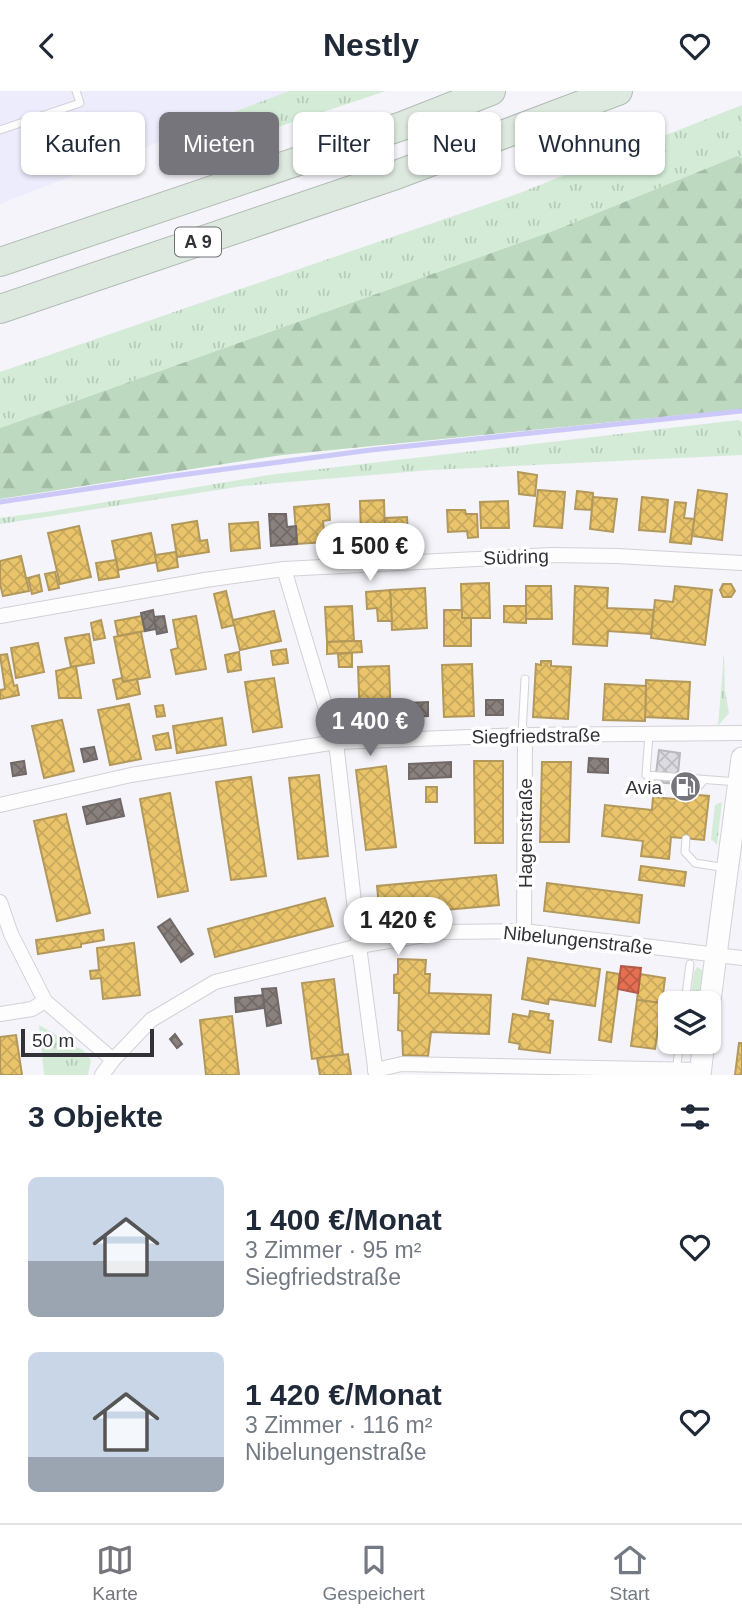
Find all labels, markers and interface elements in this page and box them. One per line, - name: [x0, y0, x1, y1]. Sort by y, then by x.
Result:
- icon: back: [28, 27, 66, 65]
- text: Nestly: [323, 27, 419, 63]
- icon: heart: [676, 27, 714, 65]
- chip: Kaufen: [21, 112, 145, 175]
- chip: Mieten: [159, 112, 279, 175]
- chip: Filter: [293, 112, 394, 175]
- chip: Neu: [408, 112, 501, 175]
- chip: Wohnung: [515, 112, 665, 175]
- road number: A 9: [175, 227, 221, 257]
- pin: 1 500 €: [305, 524, 435, 583]
- text: 1 500 €: [332, 533, 408, 559]
- street label: Südring: [483, 545, 549, 569]
- pin: 1 400 €: [305, 699, 435, 758]
- text: 1 400 €: [332, 708, 408, 734]
- street label: Siegfriedstraße: [471, 724, 601, 748]
- fuel station icon: Avia: [668, 770, 702, 804]
- place label: Avia: [625, 777, 662, 798]
- street label: Hagenstraße: [515, 778, 536, 888]
- pin: 1 420 €: [333, 897, 463, 957]
- text: 1 420 €: [360, 907, 436, 933]
- street label: Nibelungenstraße: [502, 922, 654, 958]
- map controls: [658, 991, 721, 1054]
- button: layers: [658, 991, 721, 1054]
- scale bar: [21, 1026, 154, 1058]
- text: 50 m: [32, 1030, 74, 1051]
- icon: filters: [676, 1098, 714, 1136]
- text: 3 Objekte: [28, 1100, 163, 1133]
- text: 1 400 €/Monat: [245, 1203, 442, 1236]
- icon: home: [84, 1205, 168, 1289]
- icon: heart: [676, 1228, 714, 1266]
- text: 3 Zimmer · 95 m²: [245, 1237, 421, 1263]
- text: Siegfriedstraße: [245, 1264, 401, 1290]
- text: 1 420 €/Monat: [245, 1378, 442, 1411]
- icon: home: [84, 1380, 168, 1464]
- icon: heart: [676, 1403, 714, 1441]
- text: 3 Zimmer · 116 m²: [245, 1412, 432, 1438]
- text: Nibelungenstraße: [245, 1439, 427, 1465]
- tab: Karte: [92, 1541, 138, 1605]
- tab: Gespeichert: [322, 1541, 425, 1605]
- tab: Start: [610, 1541, 650, 1605]

